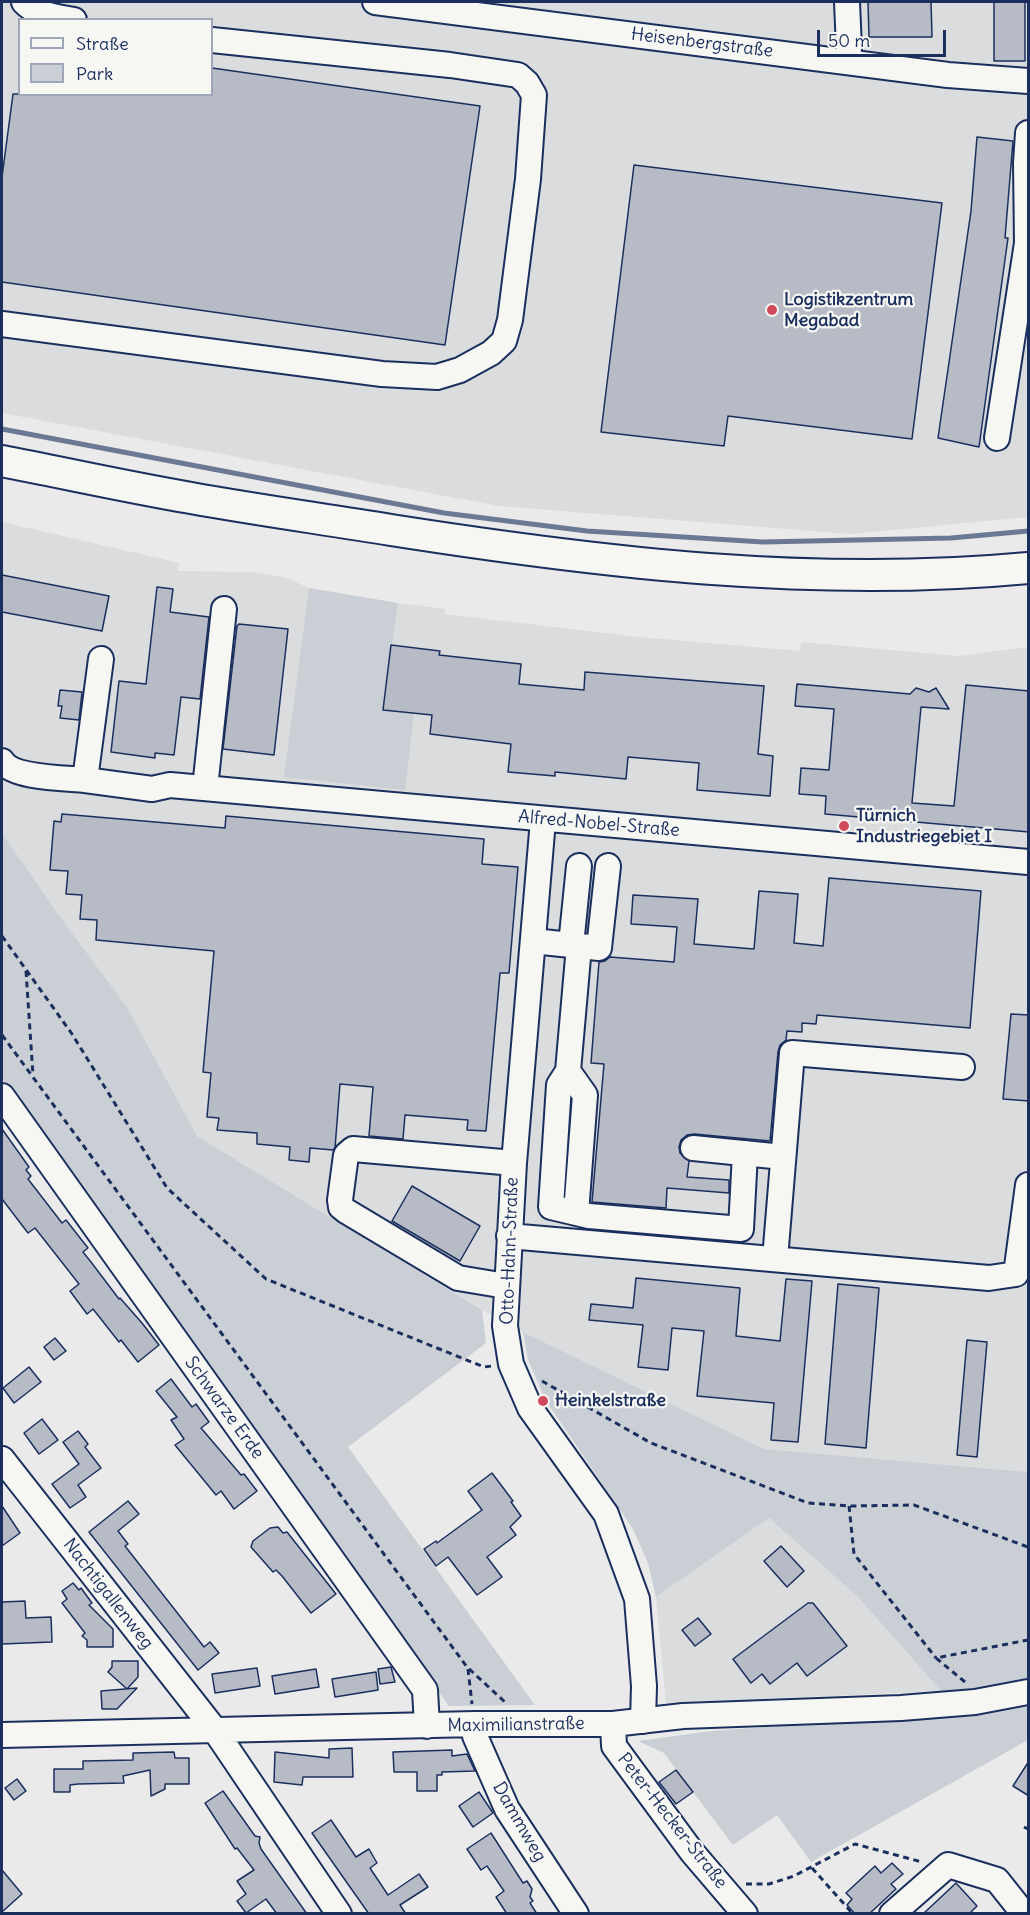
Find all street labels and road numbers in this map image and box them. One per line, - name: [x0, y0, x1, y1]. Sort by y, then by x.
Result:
- street label: Heisenbergstraße: [630, 24, 774, 62]
- street label: Alfred-Nobel-Straße: [517, 806, 681, 842]
- street label: Otto-Hahn-Straße: [497, 1177, 523, 1325]
- street label: Schwarze Erde: [180, 1353, 268, 1463]
- street label: Nachtigallenweg: [58, 1534, 158, 1654]
- street label: Maximilianstraße: [447, 1713, 585, 1737]
- street label: Peter-Hecker-Straße: [612, 1749, 732, 1893]
- street label: Dammweg: [488, 1778, 550, 1866]

